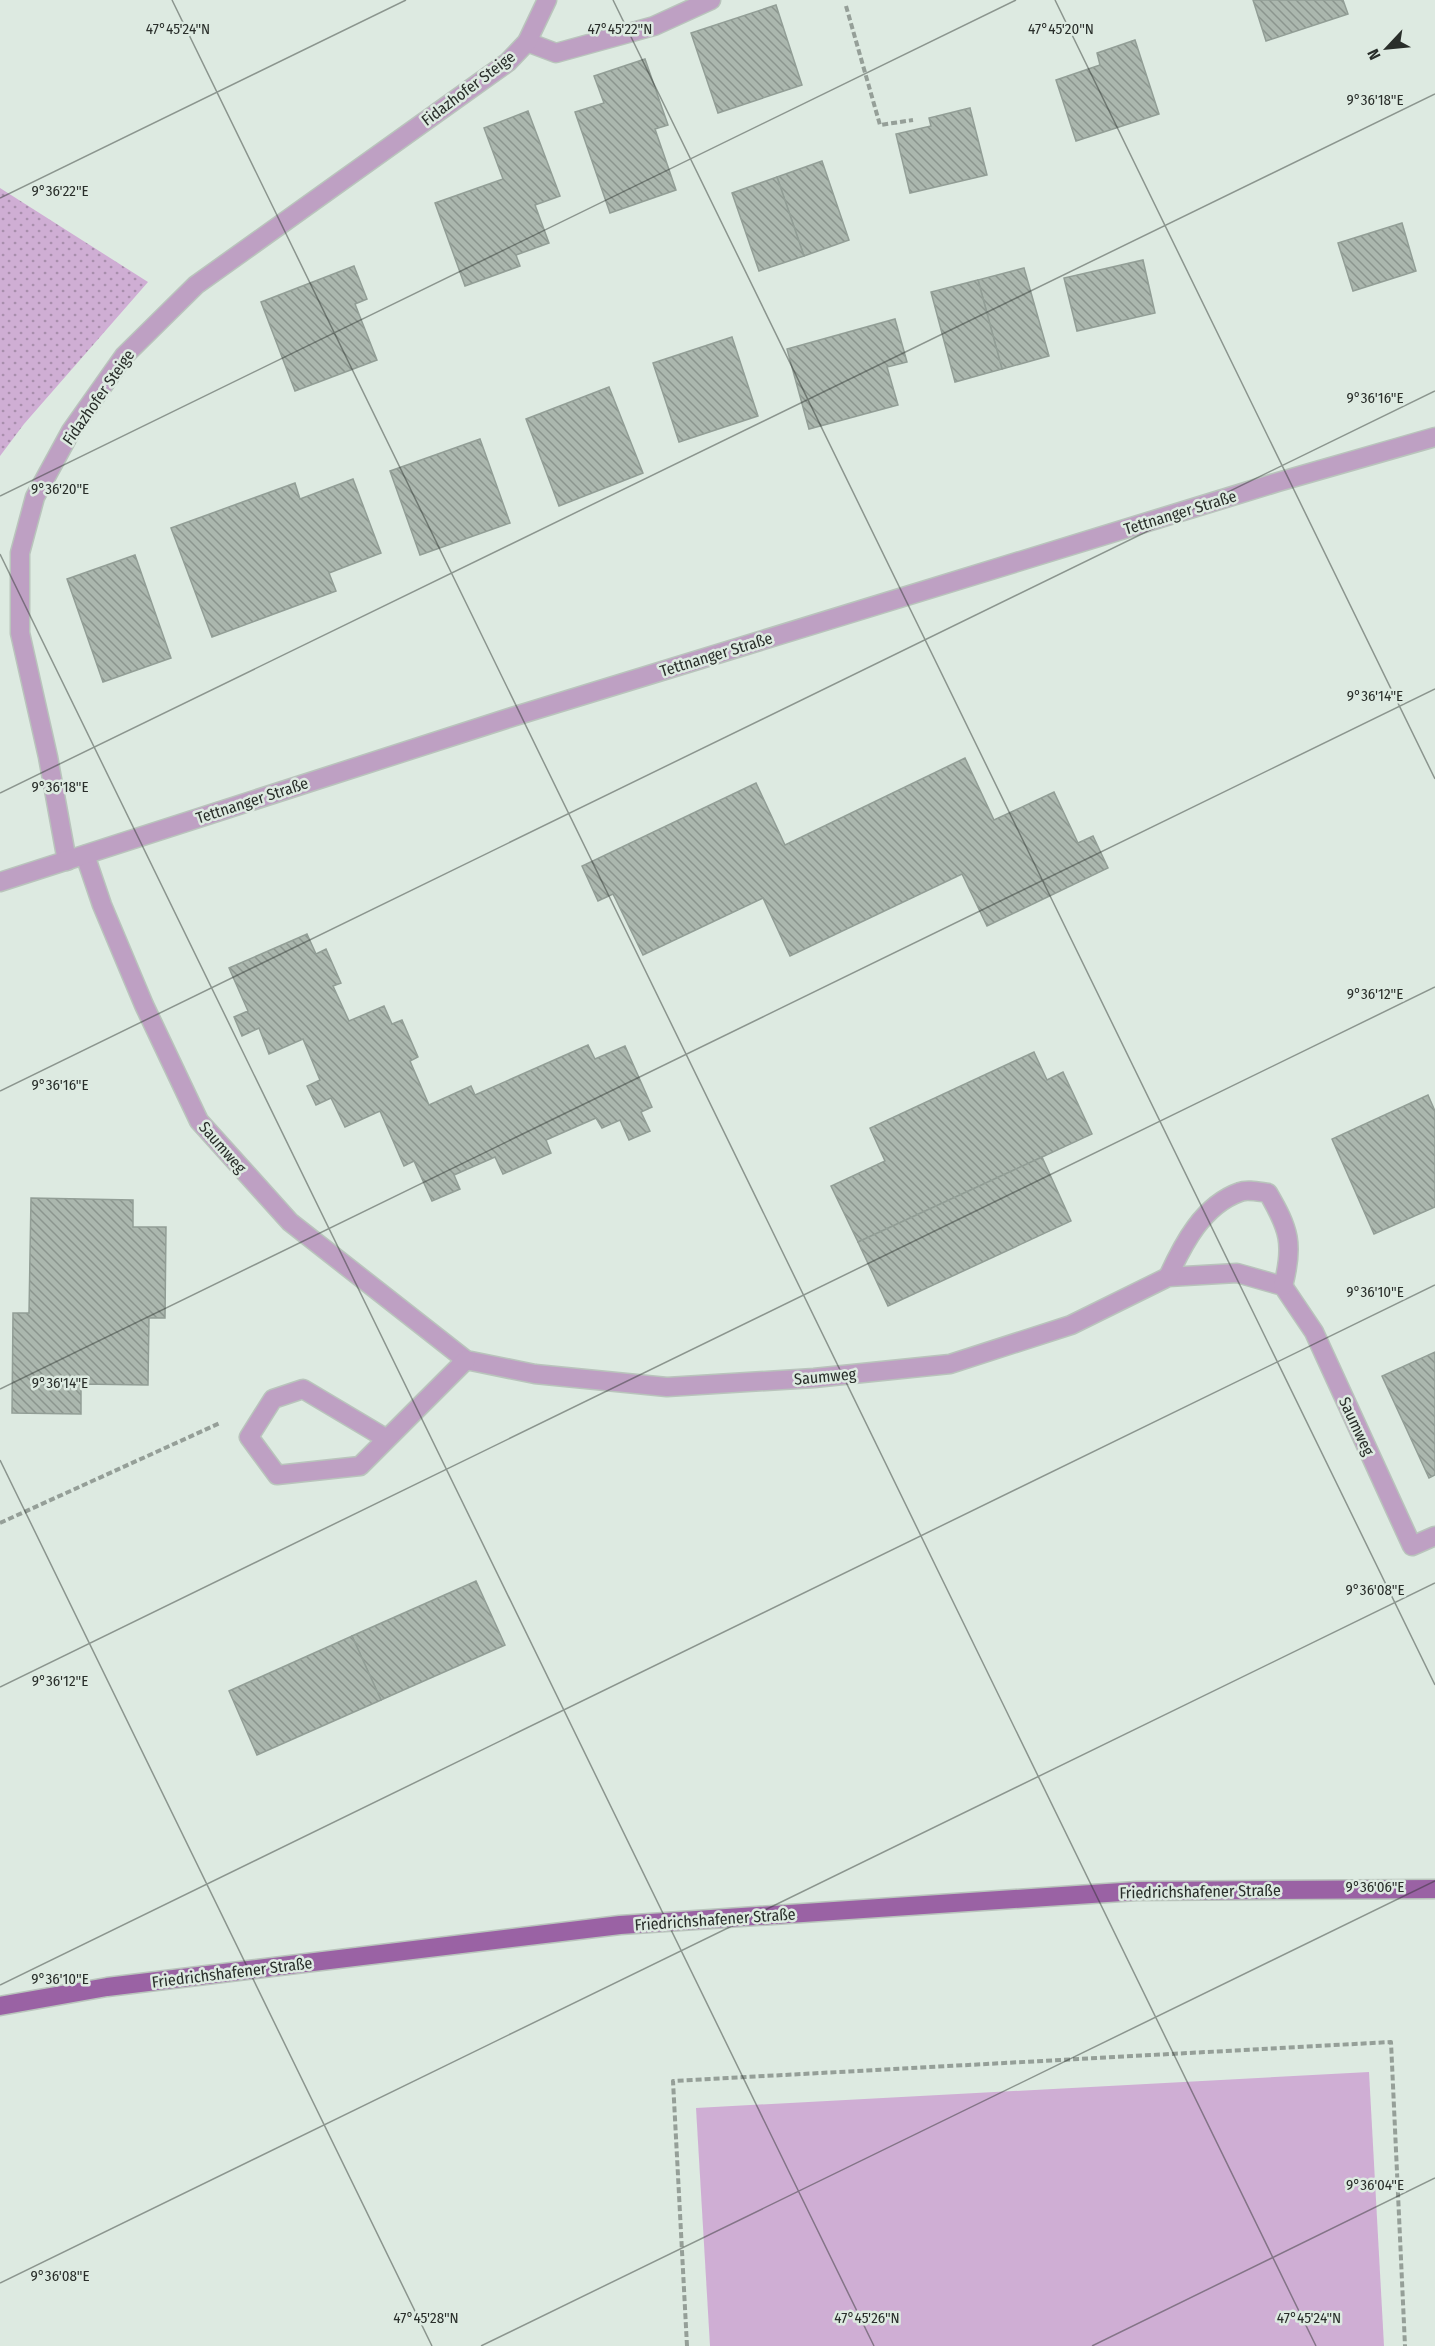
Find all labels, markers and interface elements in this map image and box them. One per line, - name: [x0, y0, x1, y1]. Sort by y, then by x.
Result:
- north arrow: [1357, 18, 1417, 78]
- text: 47°45'24"N: [146, 20, 210, 38]
- text: 47°45'22"N: [588, 20, 652, 38]
- text: 47°45'20"N: [1028, 20, 1094, 38]
- text: N: [1363, 46, 1385, 63]
- street label: Fidazhofer Steige: [418, 47, 519, 130]
- text: 9°36'18"E: [1346, 91, 1404, 109]
- text: 9°36'22"E: [31, 182, 89, 200]
- street label: Fidazhofer Steige: [58, 346, 138, 449]
- text: 9°36'16"E: [1347, 389, 1403, 407]
- text: 9°36'20"E: [31, 480, 89, 498]
- street label: Tettnanger Straße: [1122, 486, 1239, 539]
- street label: Tettnanger Straße: [658, 628, 775, 681]
- text: 9°36'14"E: [1347, 687, 1403, 705]
- street label: Tettnanger Straße: [194, 773, 311, 828]
- text: 9°36'18"E: [31, 778, 89, 796]
- text: 9°36'12"E: [1347, 985, 1403, 1003]
- text: 9°36'16"E: [32, 1076, 88, 1094]
- street label: Saumweg: [195, 1118, 251, 1177]
- text: 9°36'10"E: [1346, 1283, 1404, 1301]
- street label: Saumweg: [793, 1364, 857, 1389]
- text: 9°36'14"E: [32, 1374, 88, 1392]
- street label: Saumweg: [1335, 1394, 1379, 1459]
- text: 9°36'08"E: [1346, 1581, 1404, 1599]
- text: 9°36'12"E: [32, 1672, 88, 1690]
- text: 9°36'06"E: [1346, 1878, 1404, 1896]
- street label: Friedrichshafener Straße: [1119, 1881, 1281, 1902]
- street label: Friedrichshafener Straße: [634, 1904, 796, 1935]
- street label: Friedrichshafener Straße: [151, 1953, 313, 1992]
- text: 9°36'10"E: [31, 1970, 89, 1988]
- text: 9°36'04"E: [1346, 2176, 1404, 2194]
- text: 9°36'08"E: [31, 2267, 89, 2285]
- text: 47°45'28"N: [393, 2309, 459, 2327]
- text: 47°45'26"N: [834, 2309, 900, 2327]
- text: 47°45'24"N: [1277, 2309, 1341, 2327]

